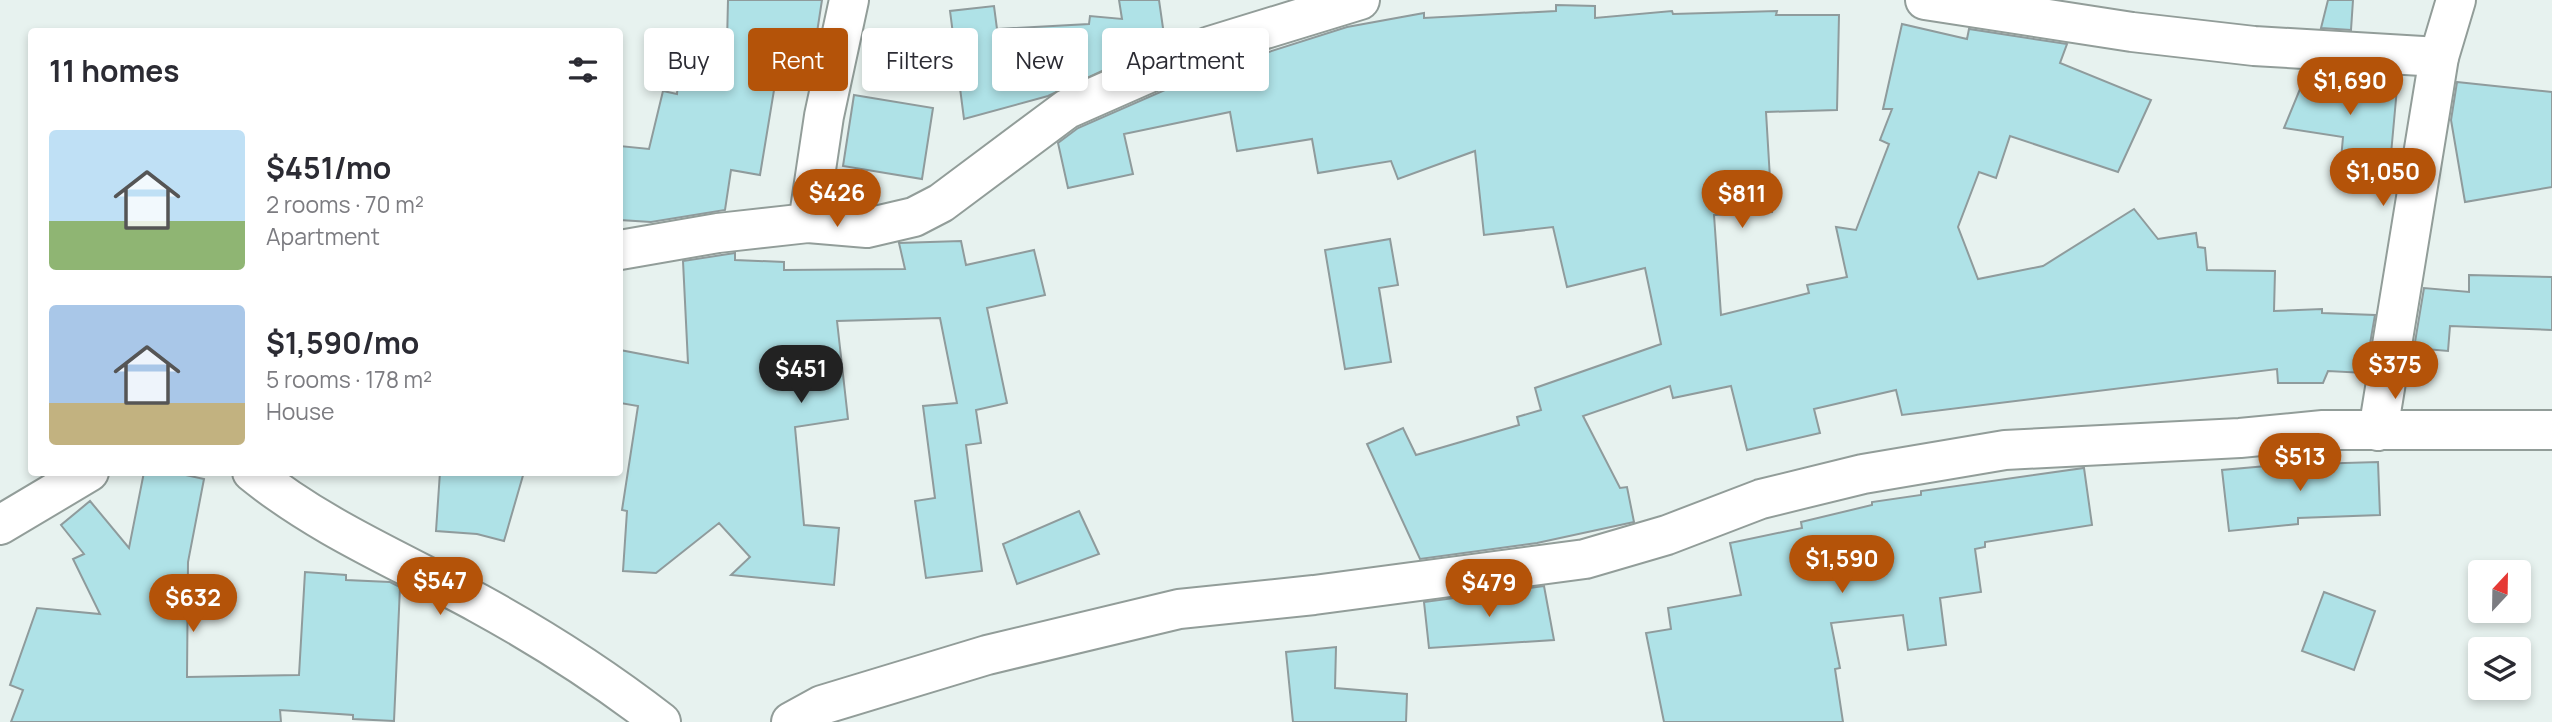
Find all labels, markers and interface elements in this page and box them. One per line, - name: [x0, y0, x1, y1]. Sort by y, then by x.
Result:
- chip: Buy: [644, 28, 734, 91]
- chip: Rent: [748, 28, 848, 91]
- chip: Filters: [862, 28, 978, 91]
- chip: New: [992, 28, 1088, 91]
- chip: Apartment: [1102, 28, 1269, 91]
- text: 11 homes: [49, 50, 180, 91]
- icon: filters: [564, 51, 602, 89]
- pin: $1,690: [2293, 58, 2407, 117]
- text: $1,690: [2313, 64, 2387, 96]
- text: $451/mo: [266, 147, 391, 188]
- pin: $1,050: [2326, 148, 2440, 208]
- text: $1,050: [2346, 155, 2420, 187]
- icon: home: [105, 158, 189, 242]
- pin: $426: [796, 170, 878, 229]
- pin: $811: [1701, 170, 1783, 230]
- text: $426: [809, 176, 865, 208]
- text: $811: [1718, 177, 1766, 209]
- text: 2 rooms · 70 m²: [266, 188, 424, 220]
- text: Apartment: [266, 220, 380, 252]
- text: $1,590/mo: [266, 322, 419, 363]
- icon: home: [105, 333, 189, 417]
- pin: $375: [2354, 342, 2436, 401]
- pin: $451: [760, 346, 842, 405]
- text: $375: [2368, 348, 2422, 380]
- text: $451: [775, 352, 827, 384]
- text: 5 rooms · 178 m²: [266, 363, 432, 395]
- text: House: [266, 395, 335, 427]
- pin: $513: [2259, 434, 2341, 493]
- text: $513: [2274, 440, 2326, 472]
- pin: $1,590: [1785, 536, 1899, 595]
- text: $1,590: [1805, 542, 1879, 574]
- pin: $547: [399, 558, 481, 617]
- pin: $479: [1448, 560, 1530, 619]
- north arrow: [2468, 560, 2530, 623]
- map controls: [2468, 560, 2531, 700]
- text: $547: [413, 564, 467, 596]
- text: $479: [1461, 566, 1517, 598]
- pin: $632: [152, 574, 234, 634]
- text: $632: [165, 581, 221, 613]
- button: layers: [2468, 637, 2531, 700]

